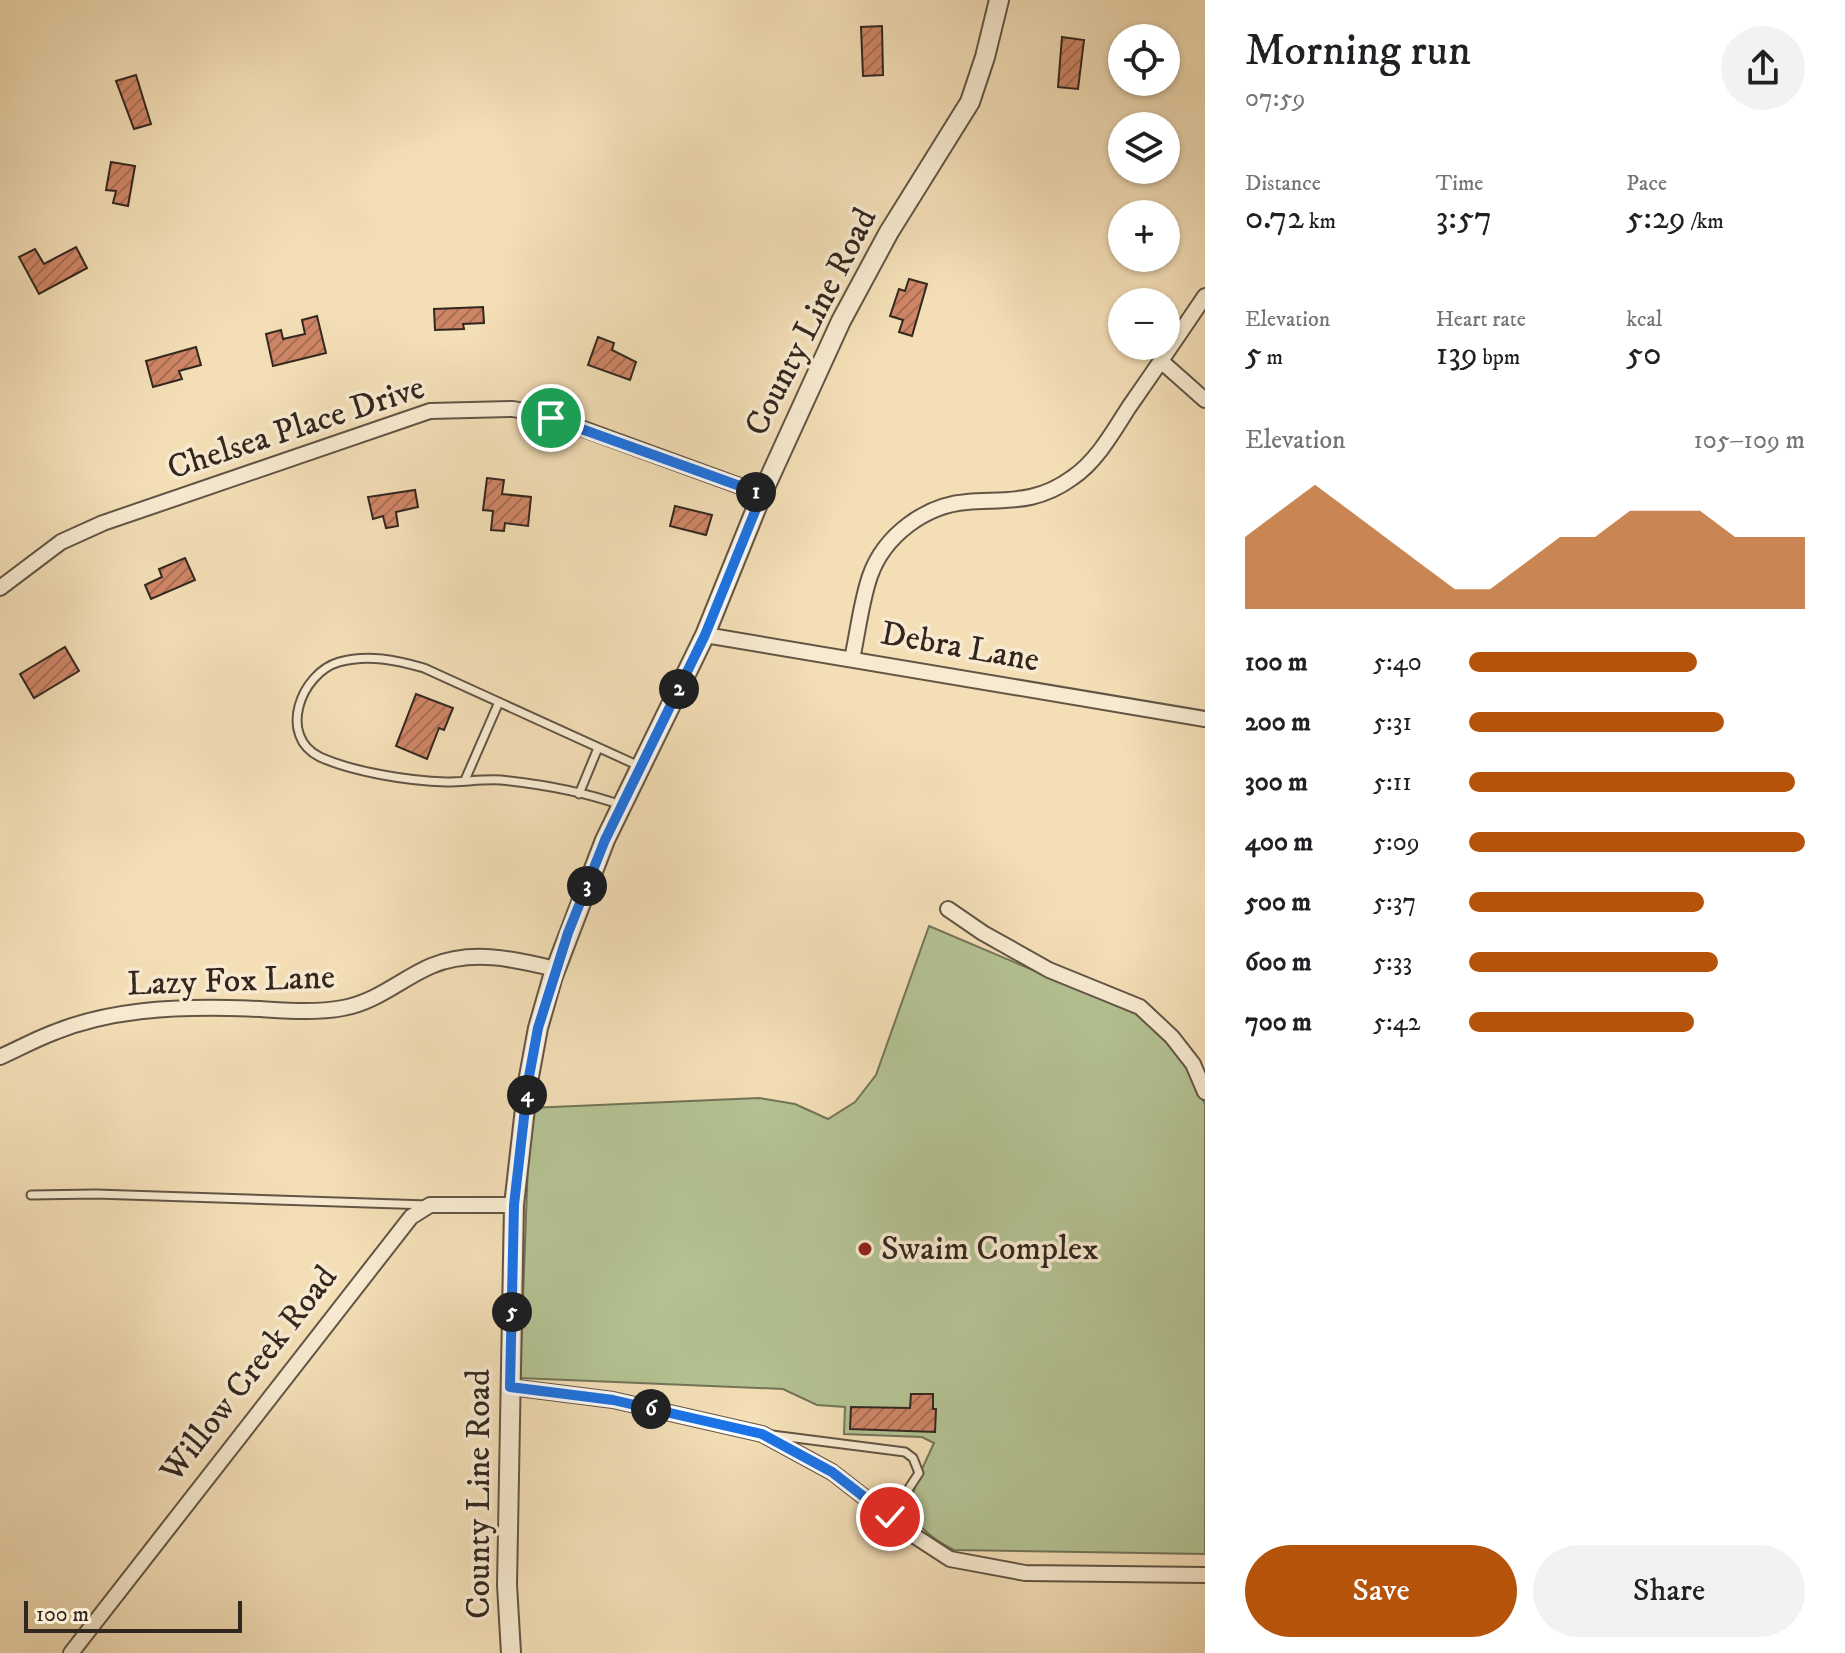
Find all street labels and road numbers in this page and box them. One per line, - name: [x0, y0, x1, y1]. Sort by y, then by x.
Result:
- street label: County Line Road: [736, 201, 887, 443]
- street label: Chelsea Place Drive: [162, 367, 430, 489]
- street label: Debra Lane: [877, 612, 1043, 682]
- street label: Lazy Fox Lane: [126, 956, 336, 1006]
- street label: Willow Creek Road: [151, 1257, 347, 1492]
- street label: County Line Road: [458, 1369, 500, 1619]

